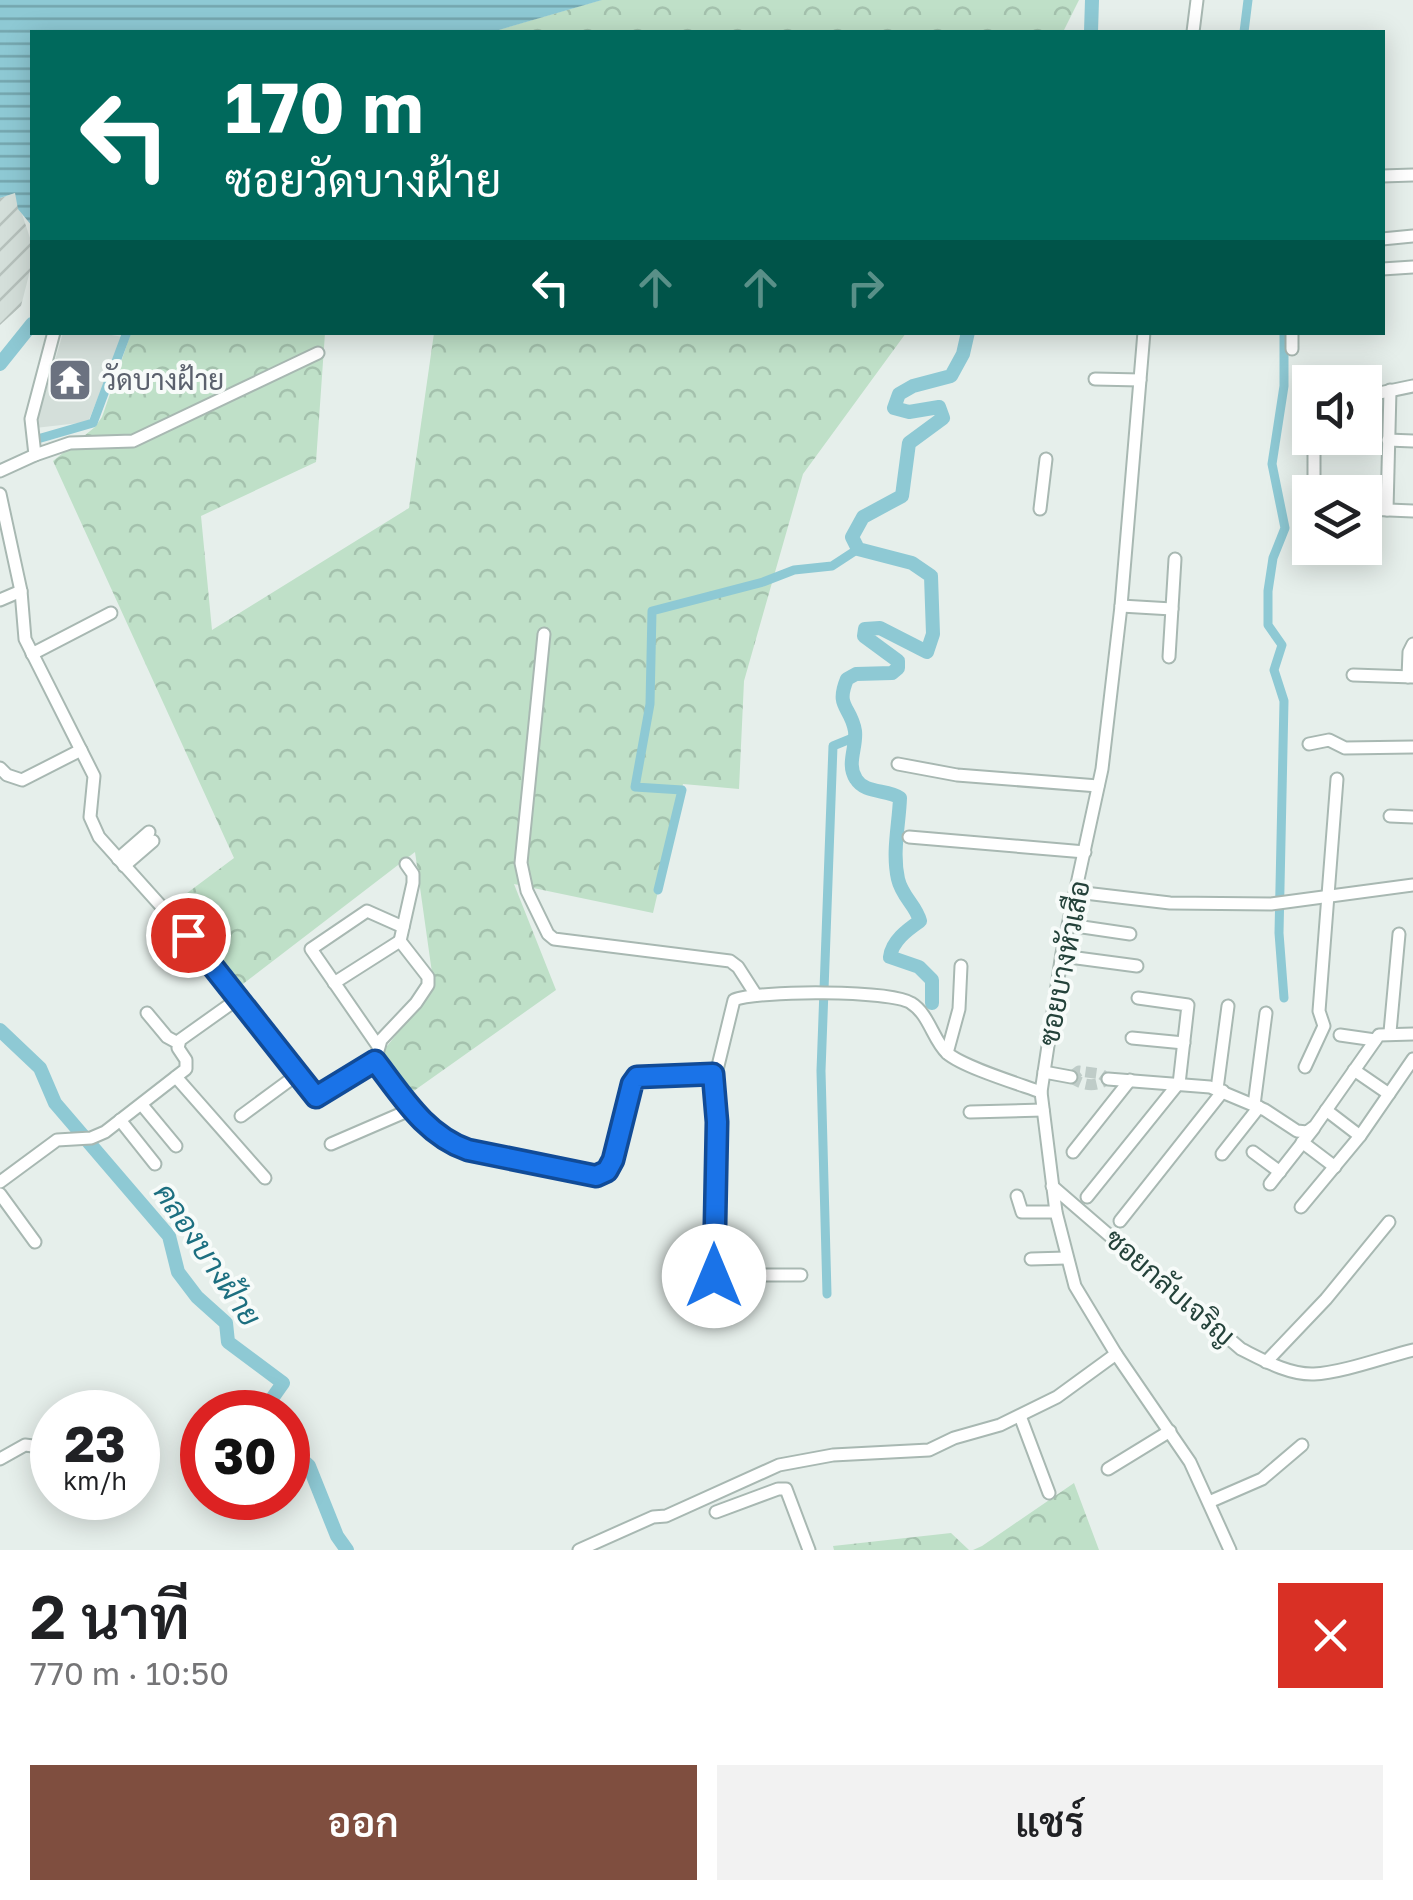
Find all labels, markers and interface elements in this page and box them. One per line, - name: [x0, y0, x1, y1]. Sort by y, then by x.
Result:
- text: 170 m: [225, 64, 423, 148]
- icon: left: [60, 70, 190, 200]
- text: ซอยวัดบางฝ้าย: [225, 153, 501, 207]
- icon: left: [523, 260, 578, 315]
- icon: ahead: [628, 260, 683, 315]
- icon: ahead: [733, 260, 788, 315]
- icon: right: [838, 260, 893, 315]
- temple icon: วัดบางฝ้าย: [47, 357, 93, 403]
- place label: วัดบางฝ้าย: [102, 362, 224, 396]
- map controls: [1292, 365, 1382, 565]
- button: sound: [1292, 365, 1382, 455]
- button: layers: [1292, 475, 1382, 565]
- street label: ซอยบางหัวเสือ: [1030, 877, 1096, 1048]
- pin: [146, 893, 231, 978]
- icon: arrive: [161, 908, 216, 963]
- water label: คลองบางฝ้าย: [147, 1176, 269, 1333]
- street label: ซอยกลับเจริญ: [1097, 1221, 1243, 1353]
- position arrow: [662, 1224, 766, 1328]
- speed limit sign: 30: [180, 1390, 310, 1520]
- text: 23: [64, 1413, 125, 1473]
- text: km/h: [63, 1465, 127, 1496]
- text: 2 นาที: [30, 1580, 190, 1652]
- button: close: [1278, 1583, 1383, 1688]
- text: 770 m · 10:50: [30, 1654, 229, 1692]
- button: ออก: [30, 1765, 697, 1880]
- button: แชร์: [717, 1765, 1383, 1880]

